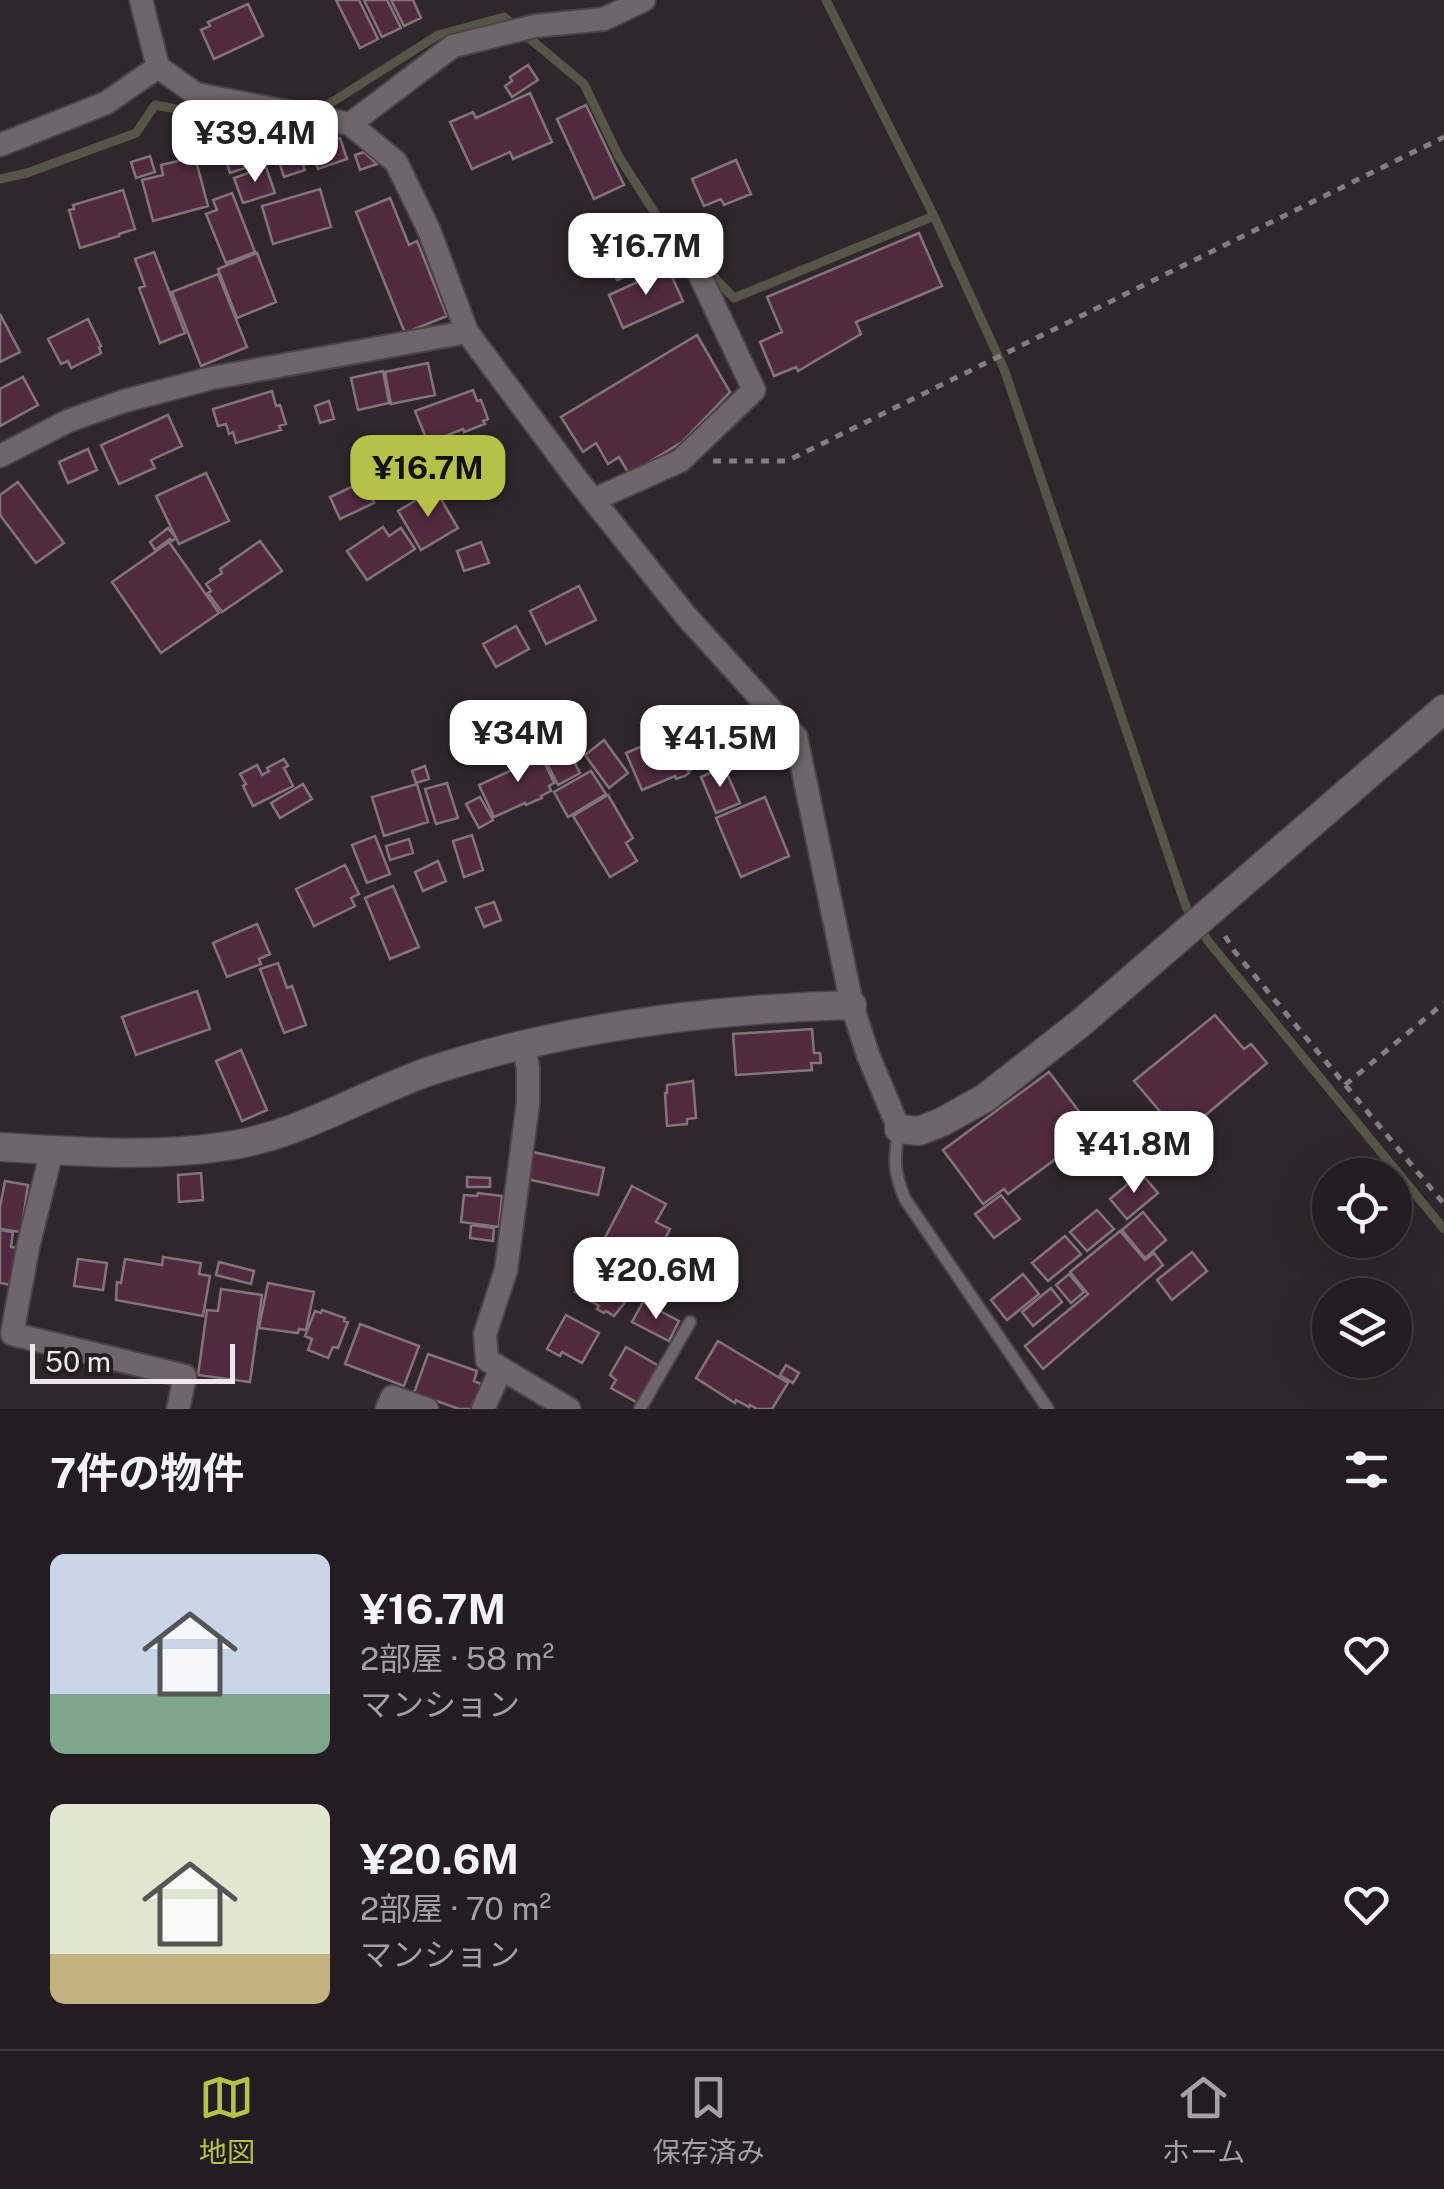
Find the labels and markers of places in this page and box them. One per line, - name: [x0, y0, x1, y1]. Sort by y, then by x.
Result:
- pin: ¥39.4M: [174, 100, 336, 185]
- pin: ¥16.7M: [565, 213, 727, 298]
- pin: ¥16.7M: [347, 435, 509, 520]
- pin: ¥34M: [459, 700, 577, 785]
- pin: ¥41.5M: [639, 705, 801, 790]
- pin: ¥41.8M: [1053, 1111, 1215, 1196]
- pin: ¥20.6M: [575, 1237, 737, 1322]

